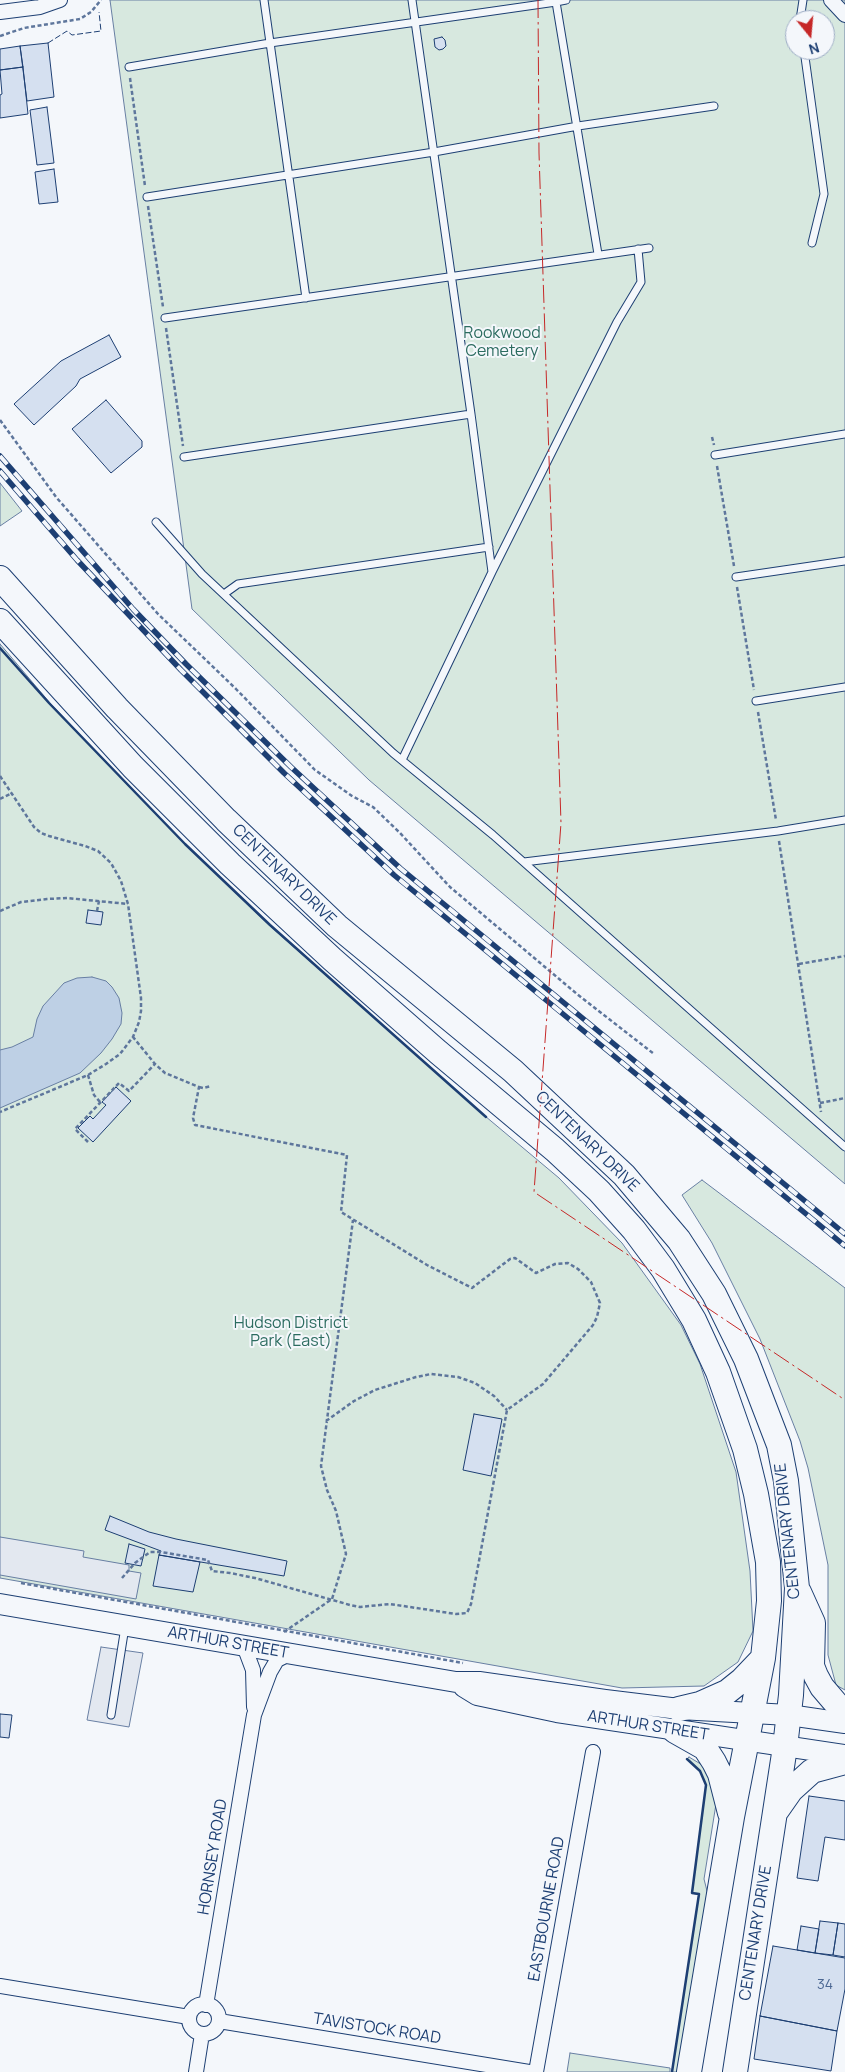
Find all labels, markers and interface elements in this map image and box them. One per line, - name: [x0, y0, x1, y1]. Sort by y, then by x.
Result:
- north arrow: [785, 10, 835, 60]
- text: N: [807, 38, 822, 59]
- park label: Rookwood Cemetery: [463, 324, 541, 362]
- street label: CENTENARY DRIVE: [228, 821, 340, 929]
- street label: CENTENARY DRIVE: [531, 1088, 643, 1196]
- park label: Hudson District Park (East): [234, 1314, 348, 1352]
- street label: CENTENARY DRIVE: [771, 1462, 805, 1600]
- street label: ARTHUR STREET: [166, 1623, 290, 1663]
- street label: ARTHUR STREET: [586, 1707, 710, 1745]
- street label: HORNSEY ROAD: [194, 1798, 232, 1916]
- street label: EASTBOURNE ROAD: [525, 1835, 569, 1983]
- street label: CENTENARY DRIVE: [736, 1864, 776, 2002]
- house number: 34: [817, 1977, 833, 1993]
- street label: TAVISTOCK ROAD: [312, 2009, 442, 2049]

